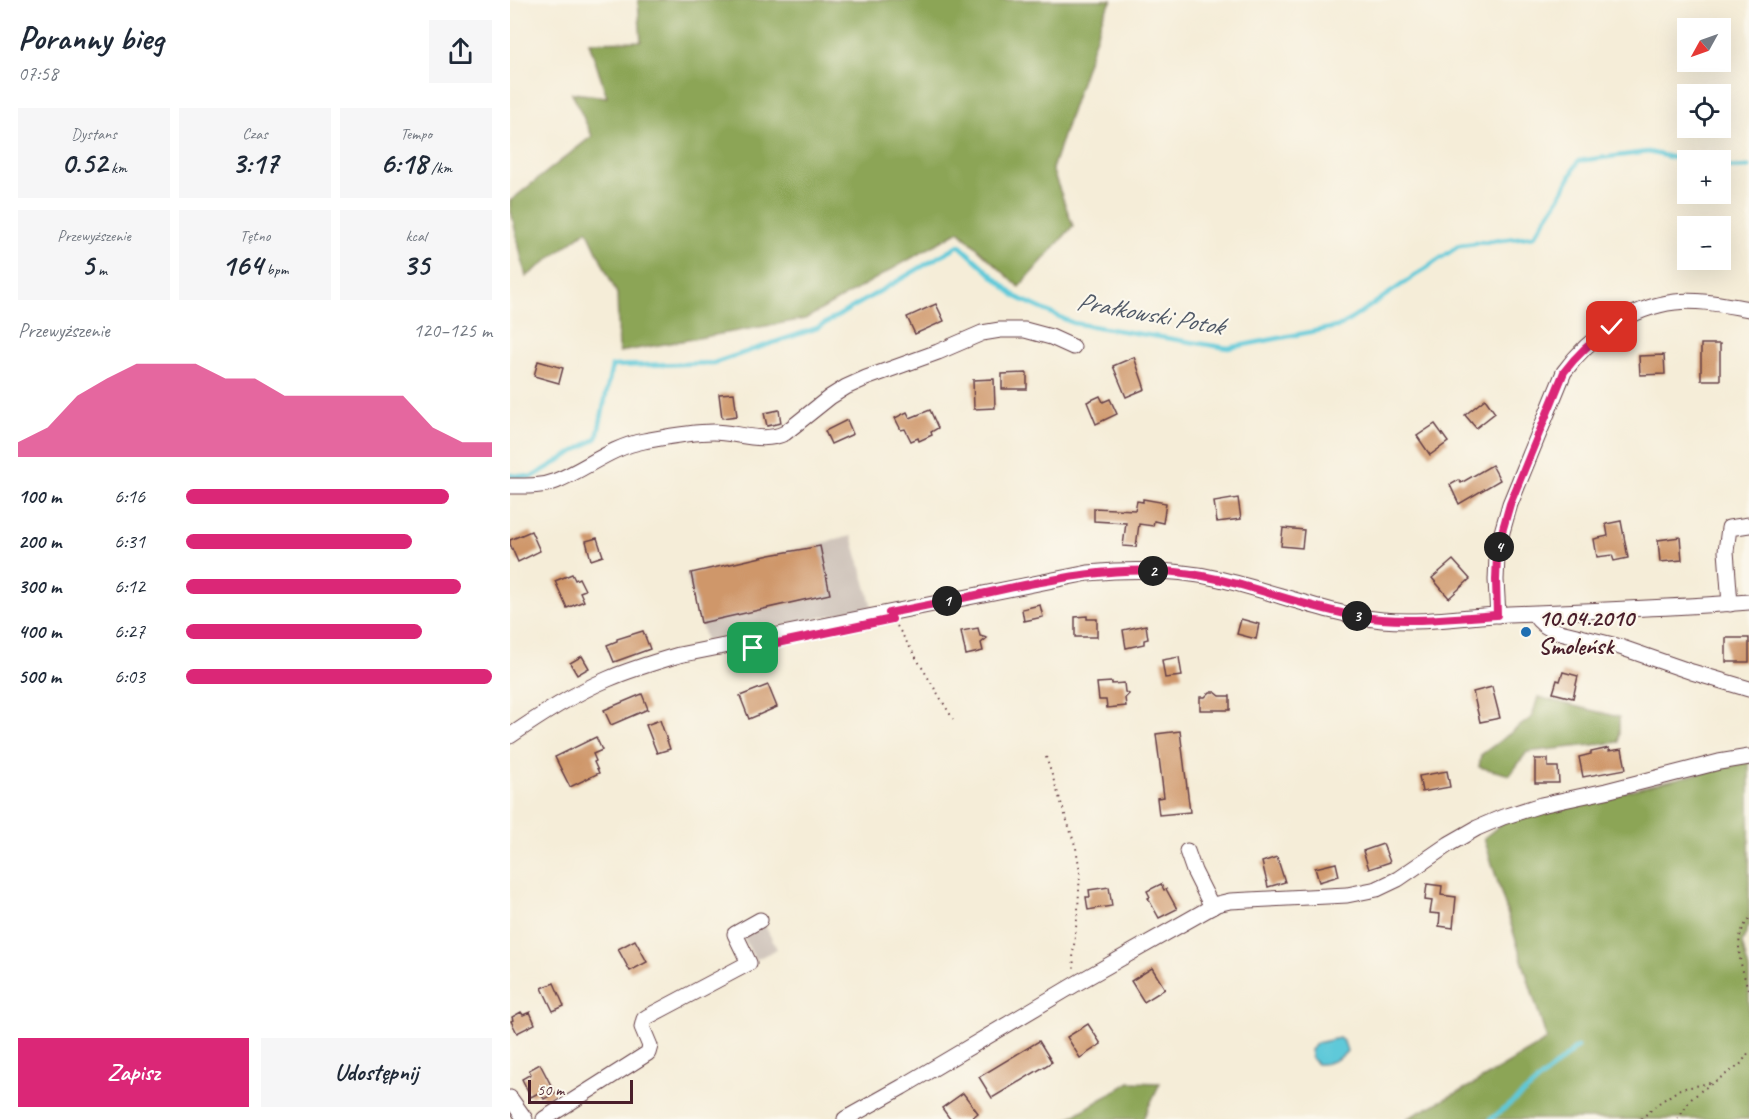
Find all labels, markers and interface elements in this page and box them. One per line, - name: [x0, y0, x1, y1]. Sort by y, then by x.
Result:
- text: Poranny bieg: [18, 17, 164, 59]
- north arrow: [1677, 18, 1731, 72]
- map controls: [1677, 18, 1731, 270]
- button: share: [429, 20, 492, 83]
- text: 07:58: [18, 61, 58, 86]
- button: locate: [1677, 84, 1731, 138]
- text: Dystans: [71, 124, 117, 144]
- text: Czas: [242, 124, 268, 144]
- text: Tempo: [400, 124, 432, 144]
- text: 0.52: [61, 144, 107, 182]
- text: 3:17: [232, 144, 278, 182]
- text: 6:18: [380, 144, 427, 182]
- button: +: [1677, 150, 1731, 204]
- text: km: [107, 158, 127, 178]
- text: /km: [427, 158, 452, 178]
- button: −: [1677, 216, 1731, 270]
- text: Przewyższenie: [57, 226, 131, 246]
- text: Tętno: [240, 226, 270, 246]
- text: kcal: [405, 226, 427, 246]
- text: 5: [81, 246, 94, 284]
- text: 164: [222, 246, 263, 284]
- text: 35: [403, 246, 429, 284]
- text: m: [94, 260, 107, 280]
- text: bpm: [263, 260, 288, 280]
- water label: Prałkowski Potok: [1074, 284, 1231, 344]
- pin: [1586, 301, 1637, 352]
- icon: check: [1595, 310, 1628, 343]
- text: Przewyższenie: [18, 318, 110, 343]
- text: 120–125 m: [413, 318, 492, 343]
- text: 100 m: [18, 484, 61, 509]
- text: 6:16: [114, 484, 145, 509]
- text: 200 m: [18, 529, 61, 554]
- text: 6:31: [114, 529, 145, 554]
- pin: 4: [1484, 532, 1514, 562]
- text: 4: [1495, 537, 1503, 557]
- pin: 2: [1138, 556, 1168, 586]
- text: 2: [1149, 561, 1157, 581]
- text: 300 m: [18, 574, 61, 599]
- text: 6:12: [114, 574, 145, 599]
- pin: 1: [932, 586, 962, 616]
- text: 1: [943, 591, 951, 611]
- pin: 3: [1342, 601, 1372, 631]
- place label: 10.04.2010 Smoleńsk: [1538, 603, 1636, 661]
- text: 3: [1353, 606, 1361, 626]
- text: 400 m: [18, 619, 61, 644]
- text: 6:27: [114, 619, 145, 644]
- pin: [727, 622, 778, 673]
- marker: 10.04.2010 Smoleńsk: [1519, 625, 1533, 639]
- icon: arrive: [736, 631, 769, 664]
- text: 500 m: [18, 664, 61, 689]
- text: 6:03: [114, 664, 145, 689]
- button: Zapisz: [18, 1038, 249, 1107]
- button: Udostępnij: [261, 1038, 492, 1107]
- scale bar: [528, 1077, 633, 1104]
- text: 50 m: [537, 1080, 564, 1100]

